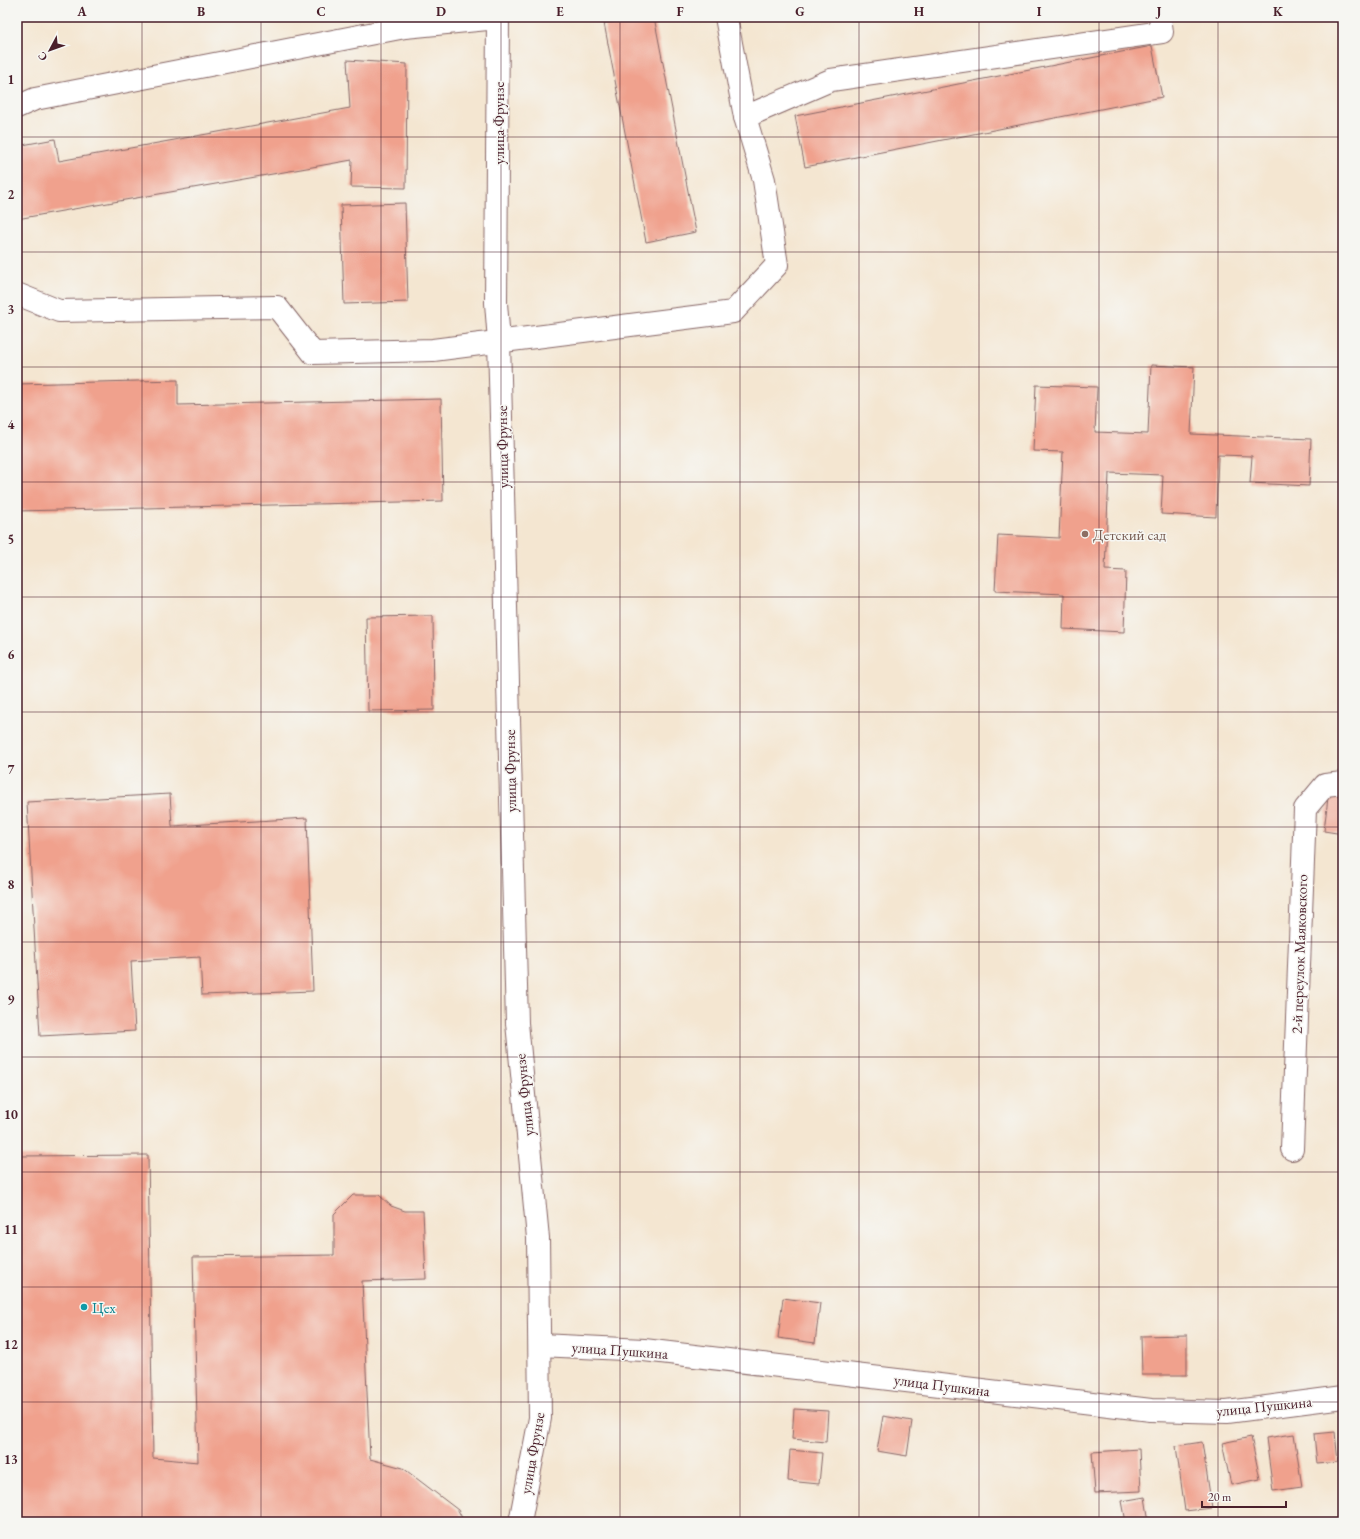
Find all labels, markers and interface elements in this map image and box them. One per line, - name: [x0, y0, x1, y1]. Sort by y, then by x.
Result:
- text: A: [76, 3, 87, 20]
- text: B: [197, 3, 205, 20]
- text: C: [316, 3, 326, 20]
- text: D: [436, 3, 446, 20]
- text: E: [556, 3, 564, 20]
- text: F: [676, 3, 684, 20]
- text: G: [795, 3, 805, 20]
- text: H: [914, 3, 925, 20]
- text: I: [1037, 3, 1042, 20]
- text: J: [1155, 3, 1162, 20]
- text: K: [1273, 3, 1284, 20]
- north arrow: [30, 30, 70, 70]
- text: С: [34, 49, 50, 64]
- text: 1: [8, 71, 15, 88]
- street label: улица Фрунзе: [489, 81, 508, 164]
- text: 2: [8, 186, 15, 203]
- text: 3: [8, 301, 15, 318]
- street label: улица Фрунзе: [492, 405, 512, 489]
- text: 4: [8, 416, 15, 433]
- place label: Детский сад: [1093, 525, 1166, 544]
- marker: Детский сад: [1080, 529, 1090, 539]
- text: 5: [8, 531, 14, 548]
- text: 6: [8, 646, 15, 663]
- street label: улица Фрунзе: [500, 729, 520, 813]
- text: 7: [8, 761, 15, 778]
- street label: 2-й переулок Маяковского: [1287, 874, 1311, 1034]
- text: 8: [8, 876, 15, 893]
- text: 9: [8, 991, 15, 1008]
- street label: улица Фрунзе: [510, 1053, 538, 1137]
- text: 10: [4, 1106, 18, 1123]
- text: 11: [4, 1221, 18, 1238]
- place label: Цех: [92, 1298, 116, 1317]
- marker: Цех: [79, 1302, 89, 1312]
- text: 12: [4, 1336, 18, 1353]
- street label: улица Пушкина: [571, 1337, 669, 1363]
- street label: улица Пушкина: [893, 1370, 991, 1400]
- street label: улица Пушкина: [1215, 1392, 1313, 1420]
- street label: улица Фрунзе: [515, 1410, 549, 1495]
- text: 13: [4, 1451, 18, 1468]
- scale bar: [1202, 1483, 1286, 1509]
- text: 20 m: [1208, 1489, 1232, 1505]

